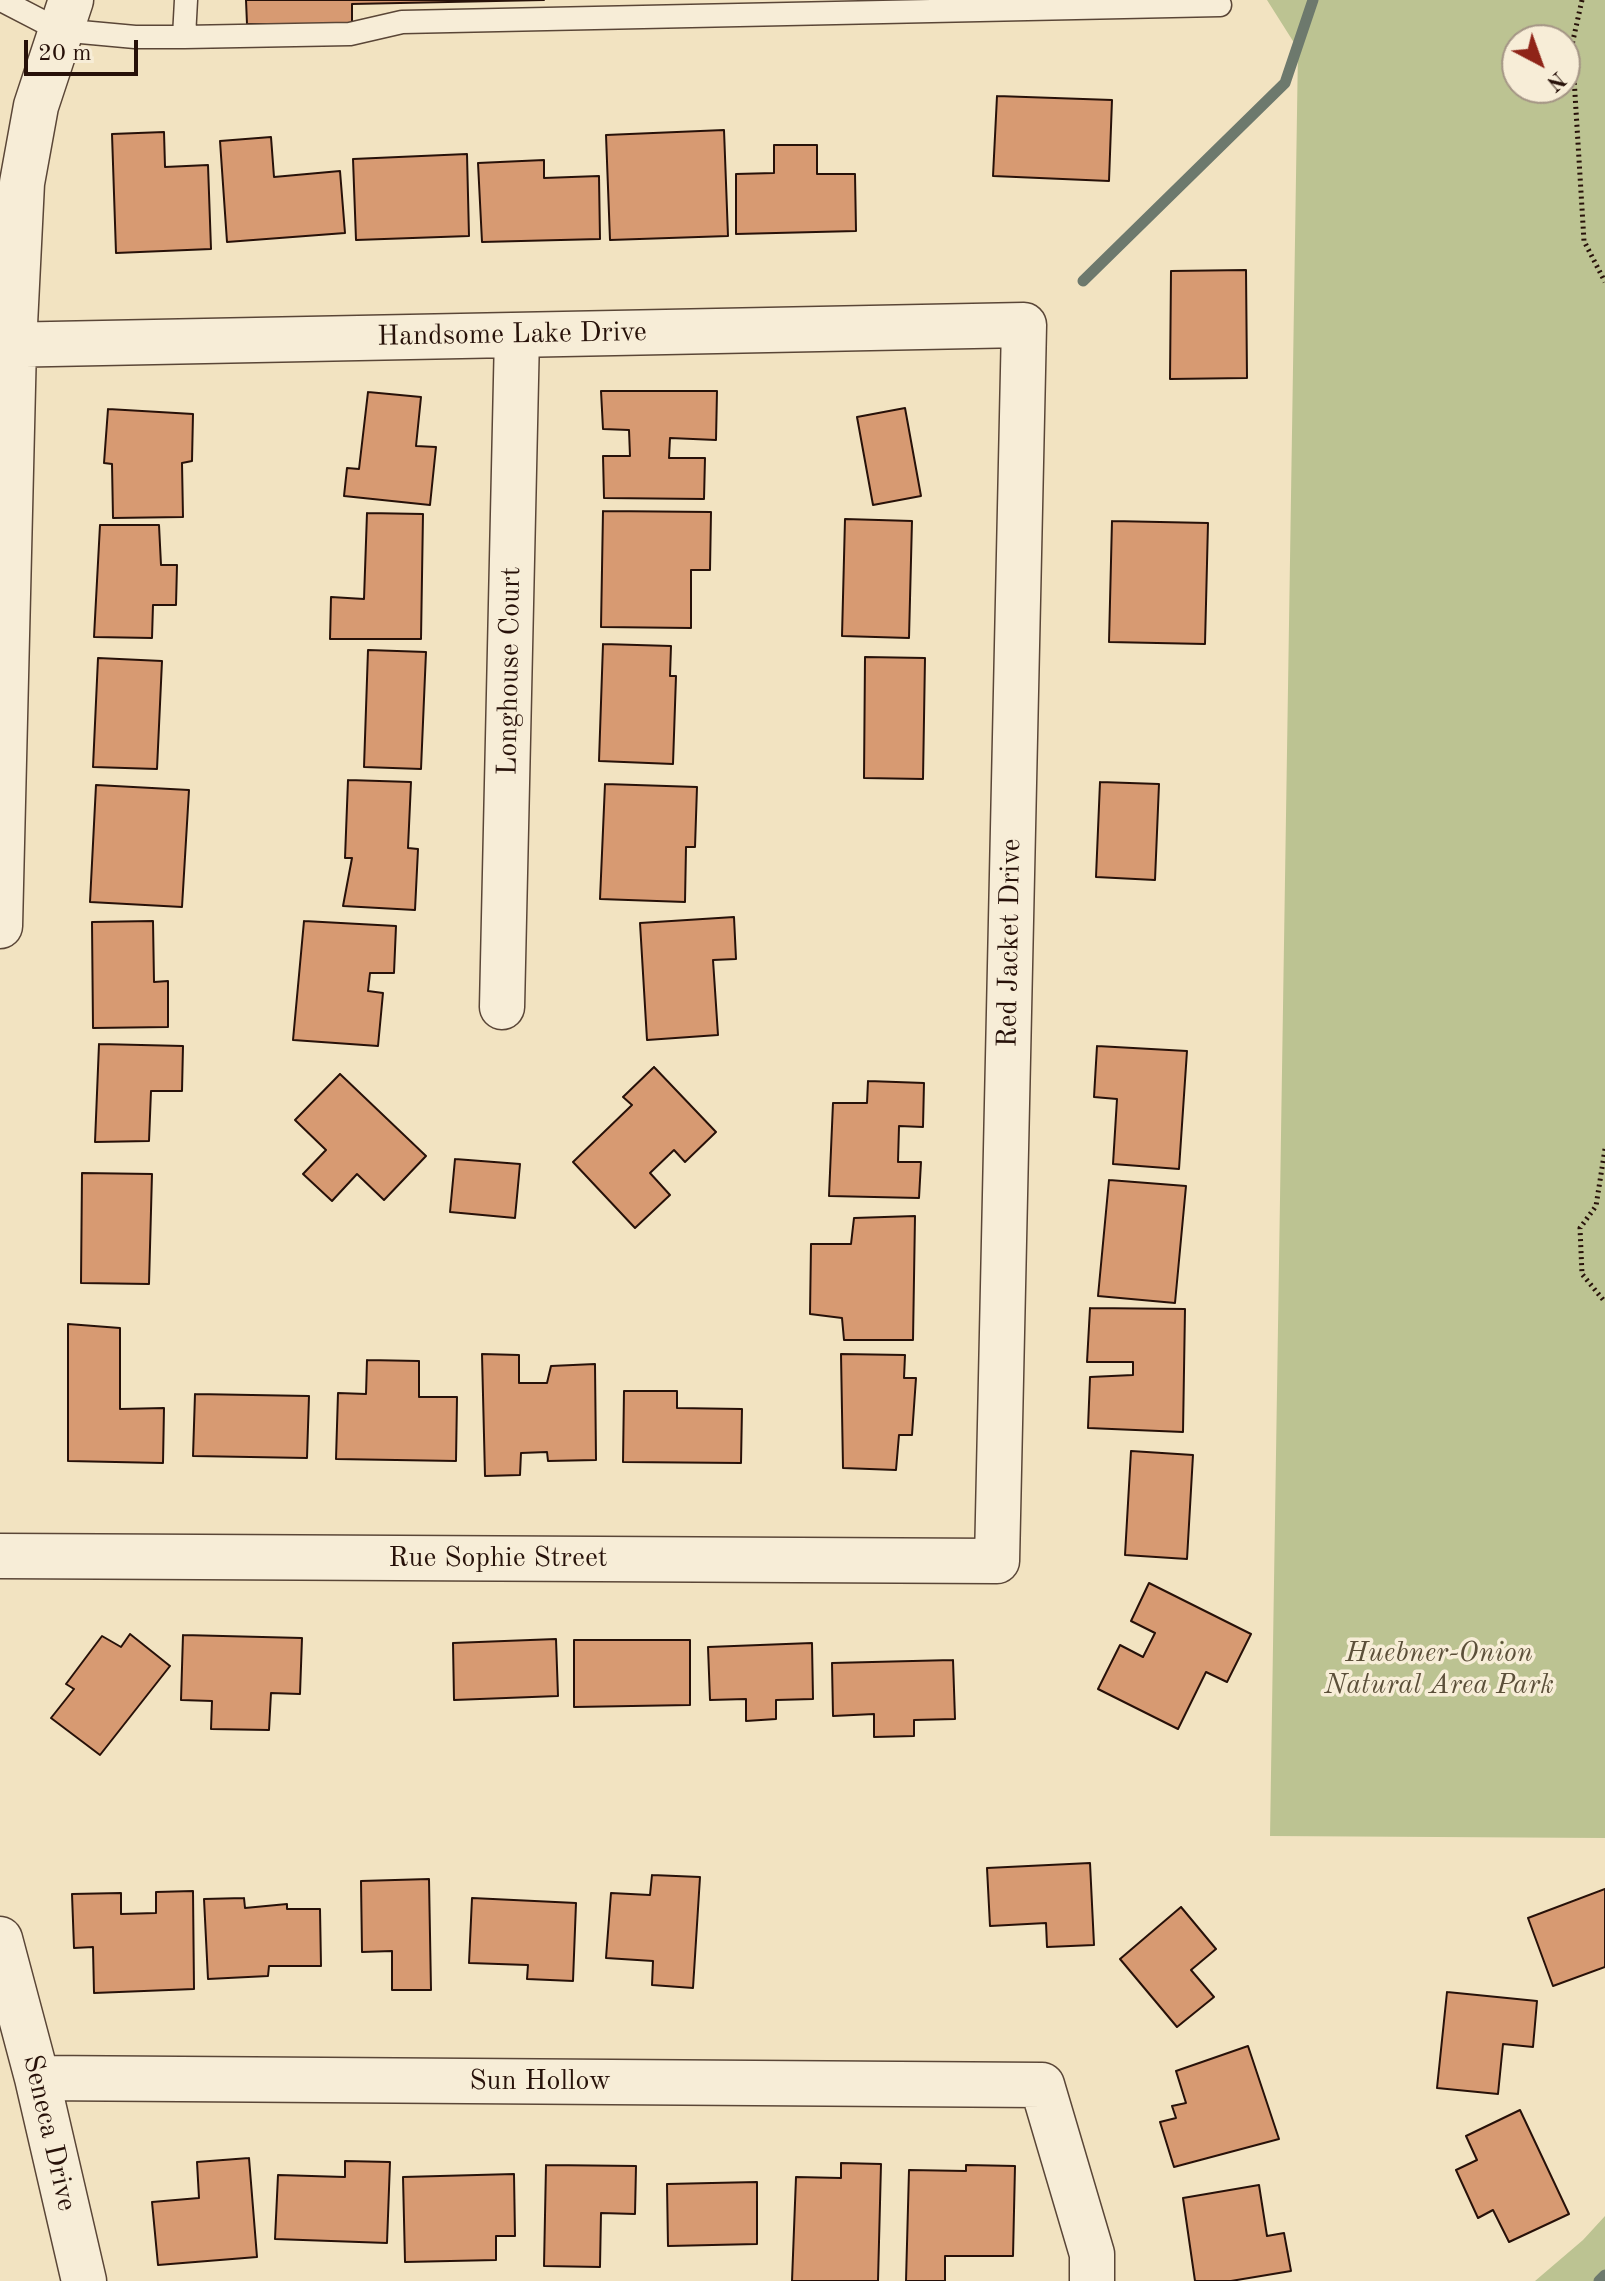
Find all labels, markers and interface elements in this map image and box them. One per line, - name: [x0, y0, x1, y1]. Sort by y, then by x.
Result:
- scale bar: [28, 24, 142, 74]
- north arrow: [1501, 24, 1581, 104]
- text: 20 m: [38, 42, 92, 66]
- text: N: [1542, 67, 1569, 94]
- street label: Handsome Lake Drive: [377, 316, 647, 354]
- street label: Longhouse Court: [491, 566, 529, 776]
- street label: Red Jacket Drive: [991, 838, 1029, 1048]
- street label: Rue Sophie Street: [388, 1542, 608, 1576]
- park label: Huebner-Onion Natural Area Park: [1324, 1637, 1554, 1703]
- street label: Seneca Drive: [15, 2052, 83, 2214]
- street label: Sun Hollow: [469, 2065, 611, 2099]

